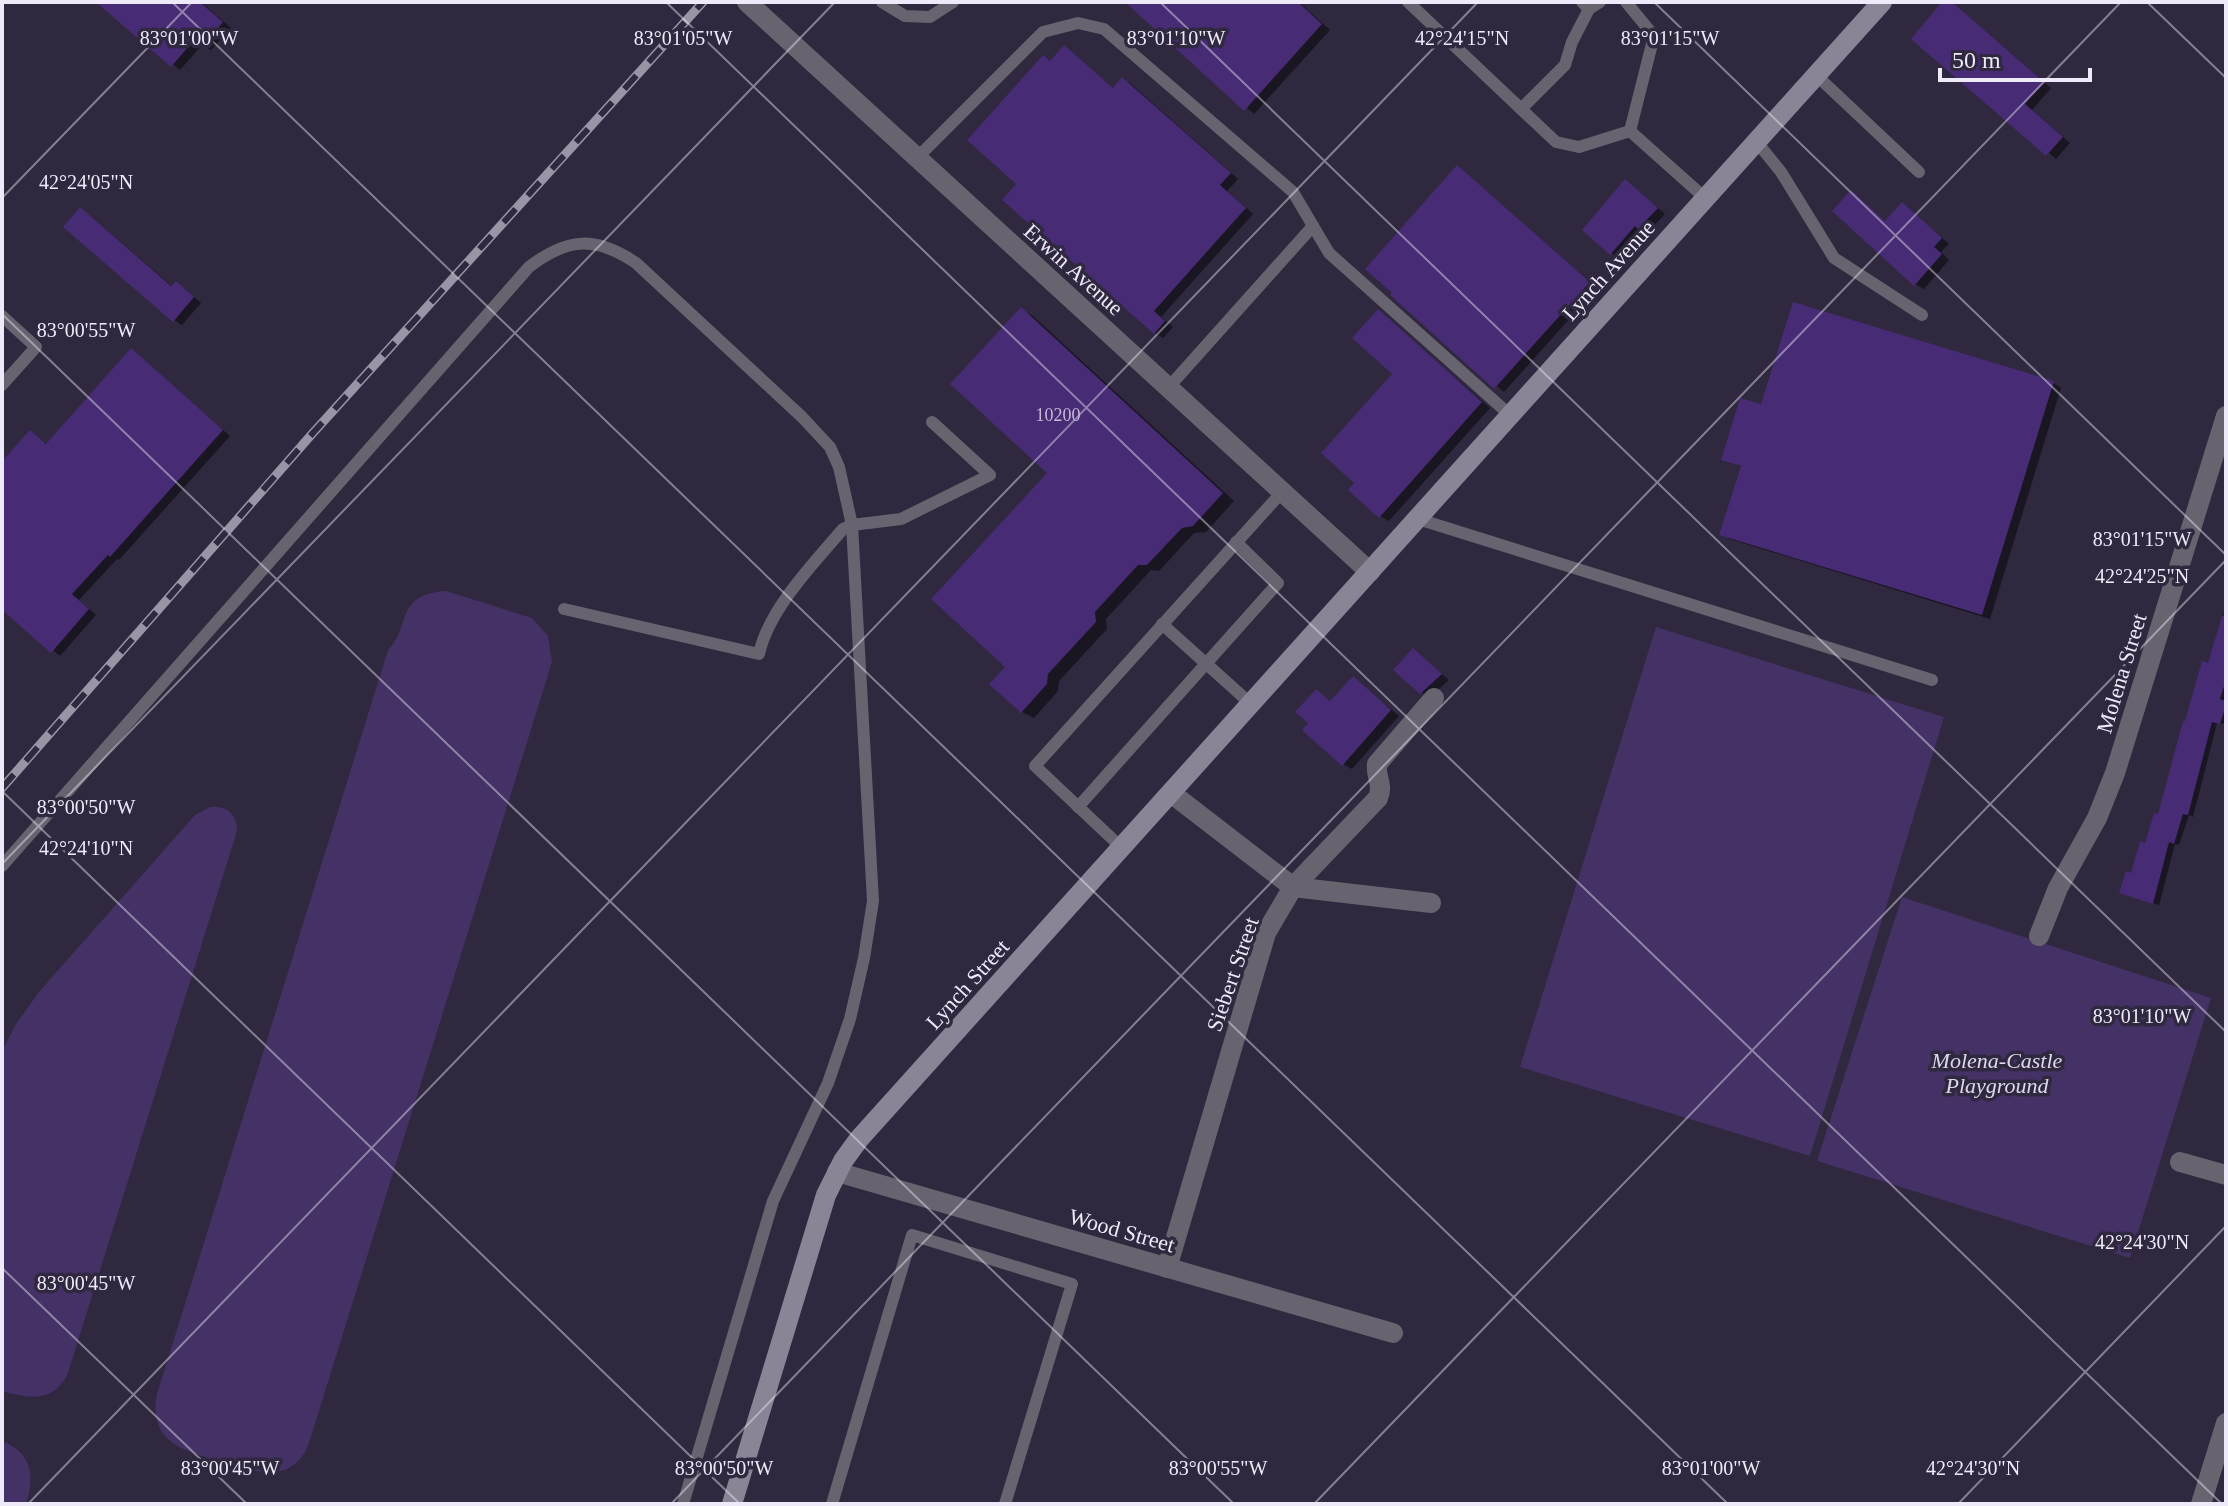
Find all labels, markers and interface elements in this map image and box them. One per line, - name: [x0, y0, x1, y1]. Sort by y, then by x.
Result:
- text: 83°01'00"W: [140, 27, 238, 49]
- text: 83°01'05"W: [634, 27, 732, 49]
- text: 83°01'10"W: [1127, 27, 1225, 49]
- text: 42°24'15"N: [1415, 27, 1509, 49]
- text: 83°01'15"W: [1621, 27, 1719, 49]
- scale bar: [1940, 32, 2090, 82]
- text: 50 m: [1952, 47, 2001, 73]
- text: 42°24'05"N: [39, 171, 133, 193]
- street label: Lynch Avenue: [1557, 215, 1660, 326]
- street label: Erwin Avenue: [1019, 218, 1128, 320]
- text: 83°00'55"W: [37, 319, 135, 341]
- house number: 10200: [1036, 405, 1081, 425]
- text: 83°01'15"W: [2093, 528, 2191, 550]
- text: 42°24'25"N: [2095, 565, 2189, 587]
- street label: Molena Street: [2091, 610, 2152, 736]
- text: 83°00'50"W: [37, 796, 135, 818]
- text: 42°24'10"N: [39, 837, 133, 859]
- street label: Siebert Street: [1201, 914, 1264, 1035]
- street label: Lynch Street: [921, 934, 1014, 1034]
- text: 83°01'10"W: [2093, 1005, 2191, 1027]
- park label: Molena-Castle Playground: [1931, 1048, 2063, 1098]
- street label: Wood Street: [1066, 1203, 1178, 1257]
- text: 42°24'30"N: [2095, 1231, 2189, 1253]
- text: 83°00'45"W: [37, 1272, 135, 1294]
- text: 83°00'45"W: [181, 1457, 279, 1479]
- text: 83°00'50"W: [675, 1457, 773, 1479]
- text: 83°00'55"W: [1169, 1457, 1267, 1479]
- text: 83°01'00"W: [1662, 1457, 1760, 1479]
- text: 42°24'30"N: [1926, 1457, 2020, 1479]

